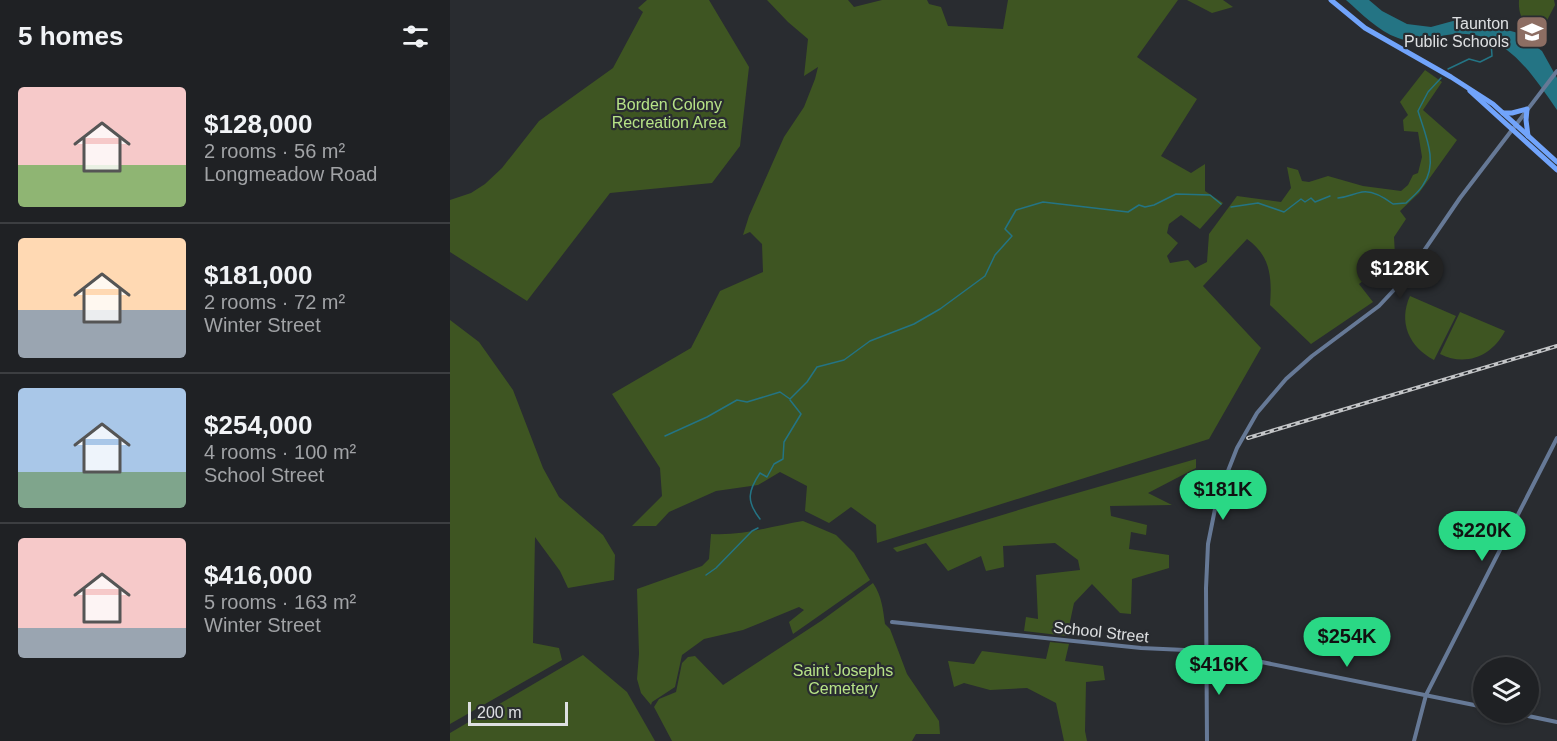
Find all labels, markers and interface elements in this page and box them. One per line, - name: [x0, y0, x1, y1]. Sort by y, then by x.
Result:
- school or university icon: Taunton Public Schools: [1514, 14, 1550, 50]
- place label: Taunton Public Schools: [1404, 15, 1509, 50]
- icon: filters: [399, 20, 432, 53]
- text: 5 homes: [18, 21, 124, 51]
- park label: Borden Colony Recreation Area: [612, 96, 726, 131]
- text: $128,000: [204, 109, 312, 139]
- icon: home: [66, 111, 138, 183]
- text: 2 rooms · 56 m²: [204, 140, 345, 162]
- text: Longmeadow Road: [204, 163, 377, 185]
- pin: $128K: [1358, 249, 1442, 300]
- text: $128K: [1371, 257, 1429, 279]
- text: $181,000: [204, 260, 312, 290]
- icon: home: [66, 262, 138, 334]
- text: 2 rooms · 72 m²: [204, 291, 345, 313]
- text: Winter Street: [204, 314, 321, 336]
- text: $254,000: [204, 410, 312, 440]
- icon: home: [66, 412, 138, 484]
- text: 4 rooms · 100 m²: [204, 441, 356, 463]
- text: School Street: [204, 464, 324, 486]
- pin: $181K: [1181, 470, 1265, 521]
- text: $181K: [1194, 478, 1252, 500]
- pin: $220K: [1440, 511, 1524, 562]
- text: $220K: [1453, 519, 1511, 541]
- text: $416,000: [204, 560, 312, 590]
- icon: home: [66, 562, 138, 634]
- text: 5 rooms · 163 m²: [204, 591, 356, 613]
- text: Winter Street: [204, 614, 321, 636]
- pin: $254K: [1305, 617, 1389, 668]
- street label: School Street: [1052, 619, 1150, 646]
- text: $254K: [1318, 625, 1376, 647]
- pin: $416K: [1177, 645, 1261, 696]
- text: $416K: [1190, 653, 1248, 675]
- map controls: [1473, 657, 1539, 723]
- button: layers: [1473, 657, 1539, 723]
- park label: Saint Josephs Cemetery: [793, 662, 893, 697]
- scale bar: [468, 699, 568, 726]
- text: 200 m: [477, 704, 521, 721]

